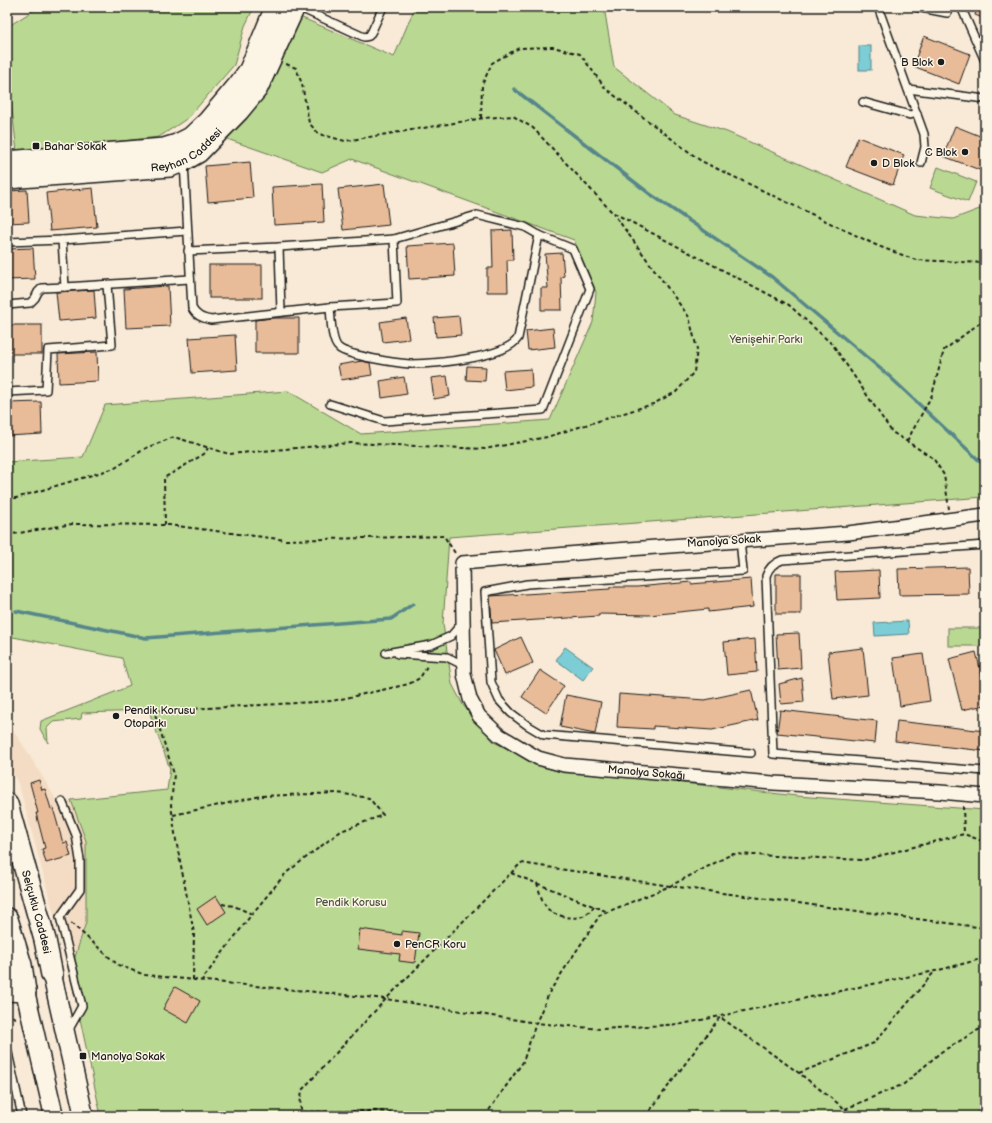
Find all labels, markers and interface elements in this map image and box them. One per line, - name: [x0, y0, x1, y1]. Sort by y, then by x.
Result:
- place label: B Blok: [901, 56, 934, 69]
- marker: B Blok: [936, 57, 946, 67]
- street label: Reyhan Caddesi: [150, 125, 224, 174]
- place label: Bahar Sokak: [44, 140, 107, 153]
- marker: Bahar Sokak: [31, 141, 41, 151]
- place label: C Blok: [925, 146, 958, 159]
- marker: C Blok: [960, 147, 970, 157]
- place label: D Blok: [882, 157, 915, 170]
- marker: D Blok: [869, 158, 879, 168]
- park label: Yenişehir Parkı: [728, 333, 803, 346]
- street label: Manolya Sokak: [687, 532, 762, 550]
- place label: Pendik Korusu Otoparkı: [124, 704, 195, 730]
- marker: Pendik Korusu Otoparkı: [111, 711, 121, 721]
- street label: Manolya Sokağı: [607, 762, 686, 782]
- street label: Selçuklu Caddesi: [19, 869, 54, 955]
- park label: Pendik Korusu: [315, 896, 387, 909]
- place label: PenCR Koru: [405, 938, 466, 951]
- marker: PenCR Koru: [392, 939, 402, 949]
- place label: Manolya Sokak: [91, 1050, 166, 1063]
- marker: Manolya Sokak: [78, 1051, 88, 1061]

